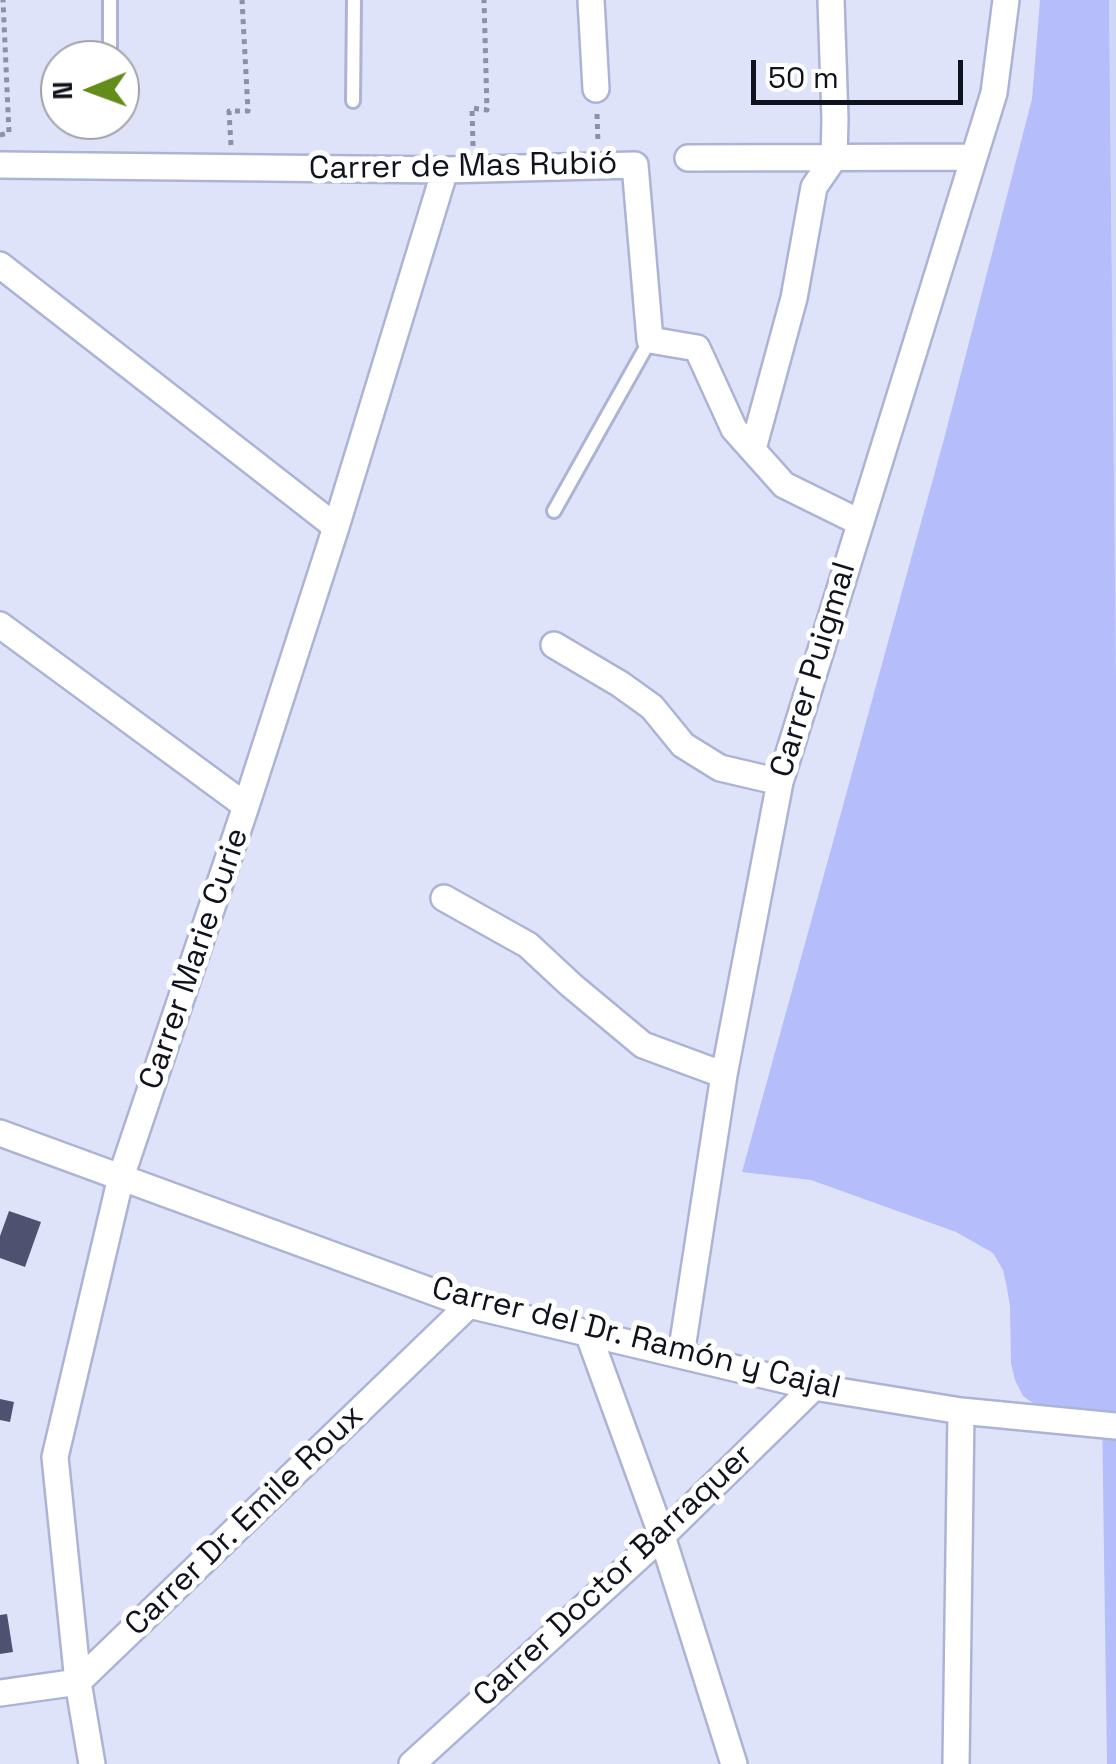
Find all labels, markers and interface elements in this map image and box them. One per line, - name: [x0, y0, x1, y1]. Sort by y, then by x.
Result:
- north arrow: [40, 40, 140, 140]
- scale bar: [756, 40, 968, 102]
- text: 50 m: [768, 58, 839, 97]
- text: N: [44, 81, 80, 100]
- street label: Carrer de Mas Rubió: [308, 145, 618, 189]
- street label: Carrer Puigmal: [763, 558, 865, 782]
- street label: Carrer Marie Curie: [132, 823, 258, 1095]
- street label: Carrer del Dr. Ramón y Cajal: [428, 1270, 844, 1408]
- street label: Carrer Dr. Emile Roux: [118, 1397, 372, 1645]
- street label: Carrer Doctor Barraquer: [466, 1437, 762, 1715]

